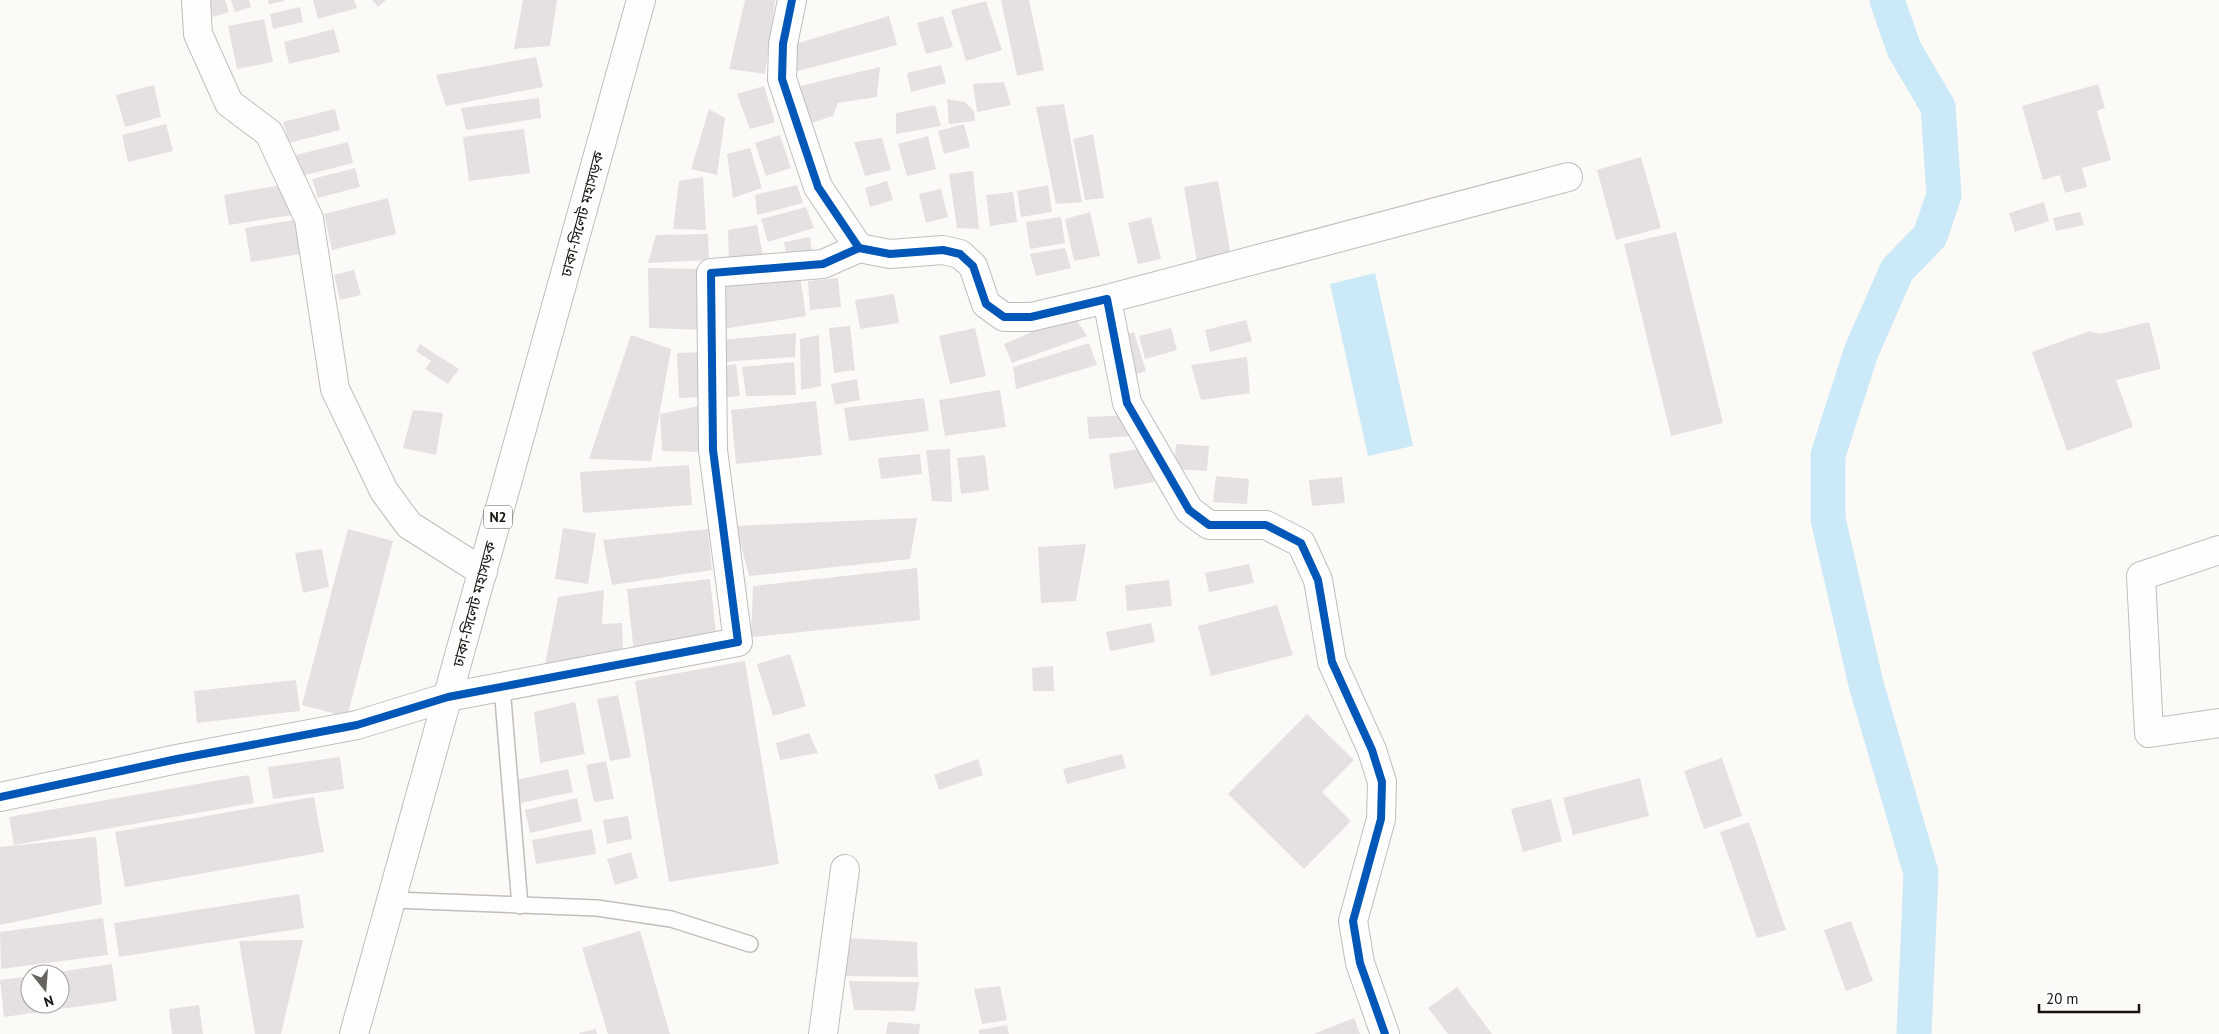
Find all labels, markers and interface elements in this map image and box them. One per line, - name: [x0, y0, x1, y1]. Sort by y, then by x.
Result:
- street label: ঢাকা-সিলেট মহাসড়ক: [556, 148, 608, 280]
- road number: N2: [484, 506, 512, 528]
- street label: ঢাকা-সিলেট মহাসড়ক: [448, 538, 500, 670]
- north arrow: [20, 964, 70, 1014]
- scale bar: [2039, 982, 2139, 1014]
- text: 20 m: [2046, 989, 2079, 1008]
- text: N: [42, 991, 56, 1011]

